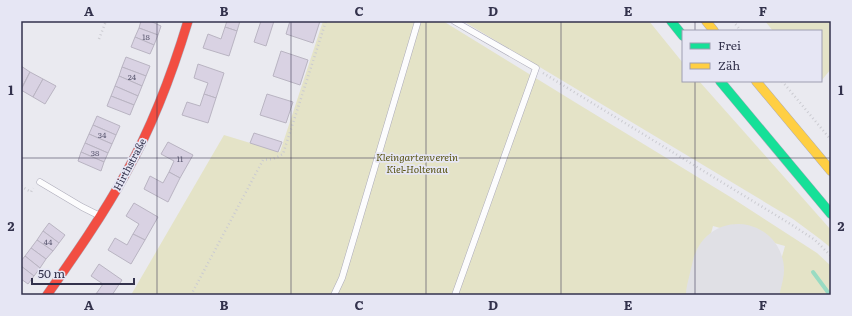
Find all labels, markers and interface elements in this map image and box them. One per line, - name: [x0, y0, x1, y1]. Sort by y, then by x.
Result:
- text: A: [84, 1, 94, 20]
- text: B: [220, 1, 229, 20]
- text: C: [354, 1, 364, 20]
- text: D: [488, 1, 498, 20]
- text: E: [624, 1, 633, 20]
- text: F: [759, 1, 767, 20]
- legend: [682, 30, 822, 82]
- house number: 18: [142, 31, 150, 42]
- text: Frei: [718, 36, 741, 54]
- text: Zäh: [718, 56, 740, 74]
- house number: 24: [128, 71, 137, 82]
- text: 1: [8, 80, 14, 99]
- text: 1: [838, 80, 844, 99]
- house number: 34: [98, 129, 107, 140]
- street label: Hirthstraße: [109, 135, 149, 193]
- house number: 38: [91, 147, 100, 158]
- park label: Kleingartenverein Kiel-Holtenau: [376, 149, 458, 176]
- house number: 11: [177, 153, 184, 164]
- text: 2: [8, 216, 15, 235]
- text: 2: [838, 216, 845, 235]
- house number: 44: [44, 236, 53, 247]
- scale bar: [32, 260, 134, 286]
- text: 50 m: [38, 264, 65, 282]
- text: A: [84, 295, 94, 314]
- text: B: [220, 295, 229, 314]
- text: C: [354, 295, 364, 314]
- text: D: [488, 295, 498, 314]
- text: E: [624, 295, 633, 314]
- text: F: [759, 295, 767, 314]

